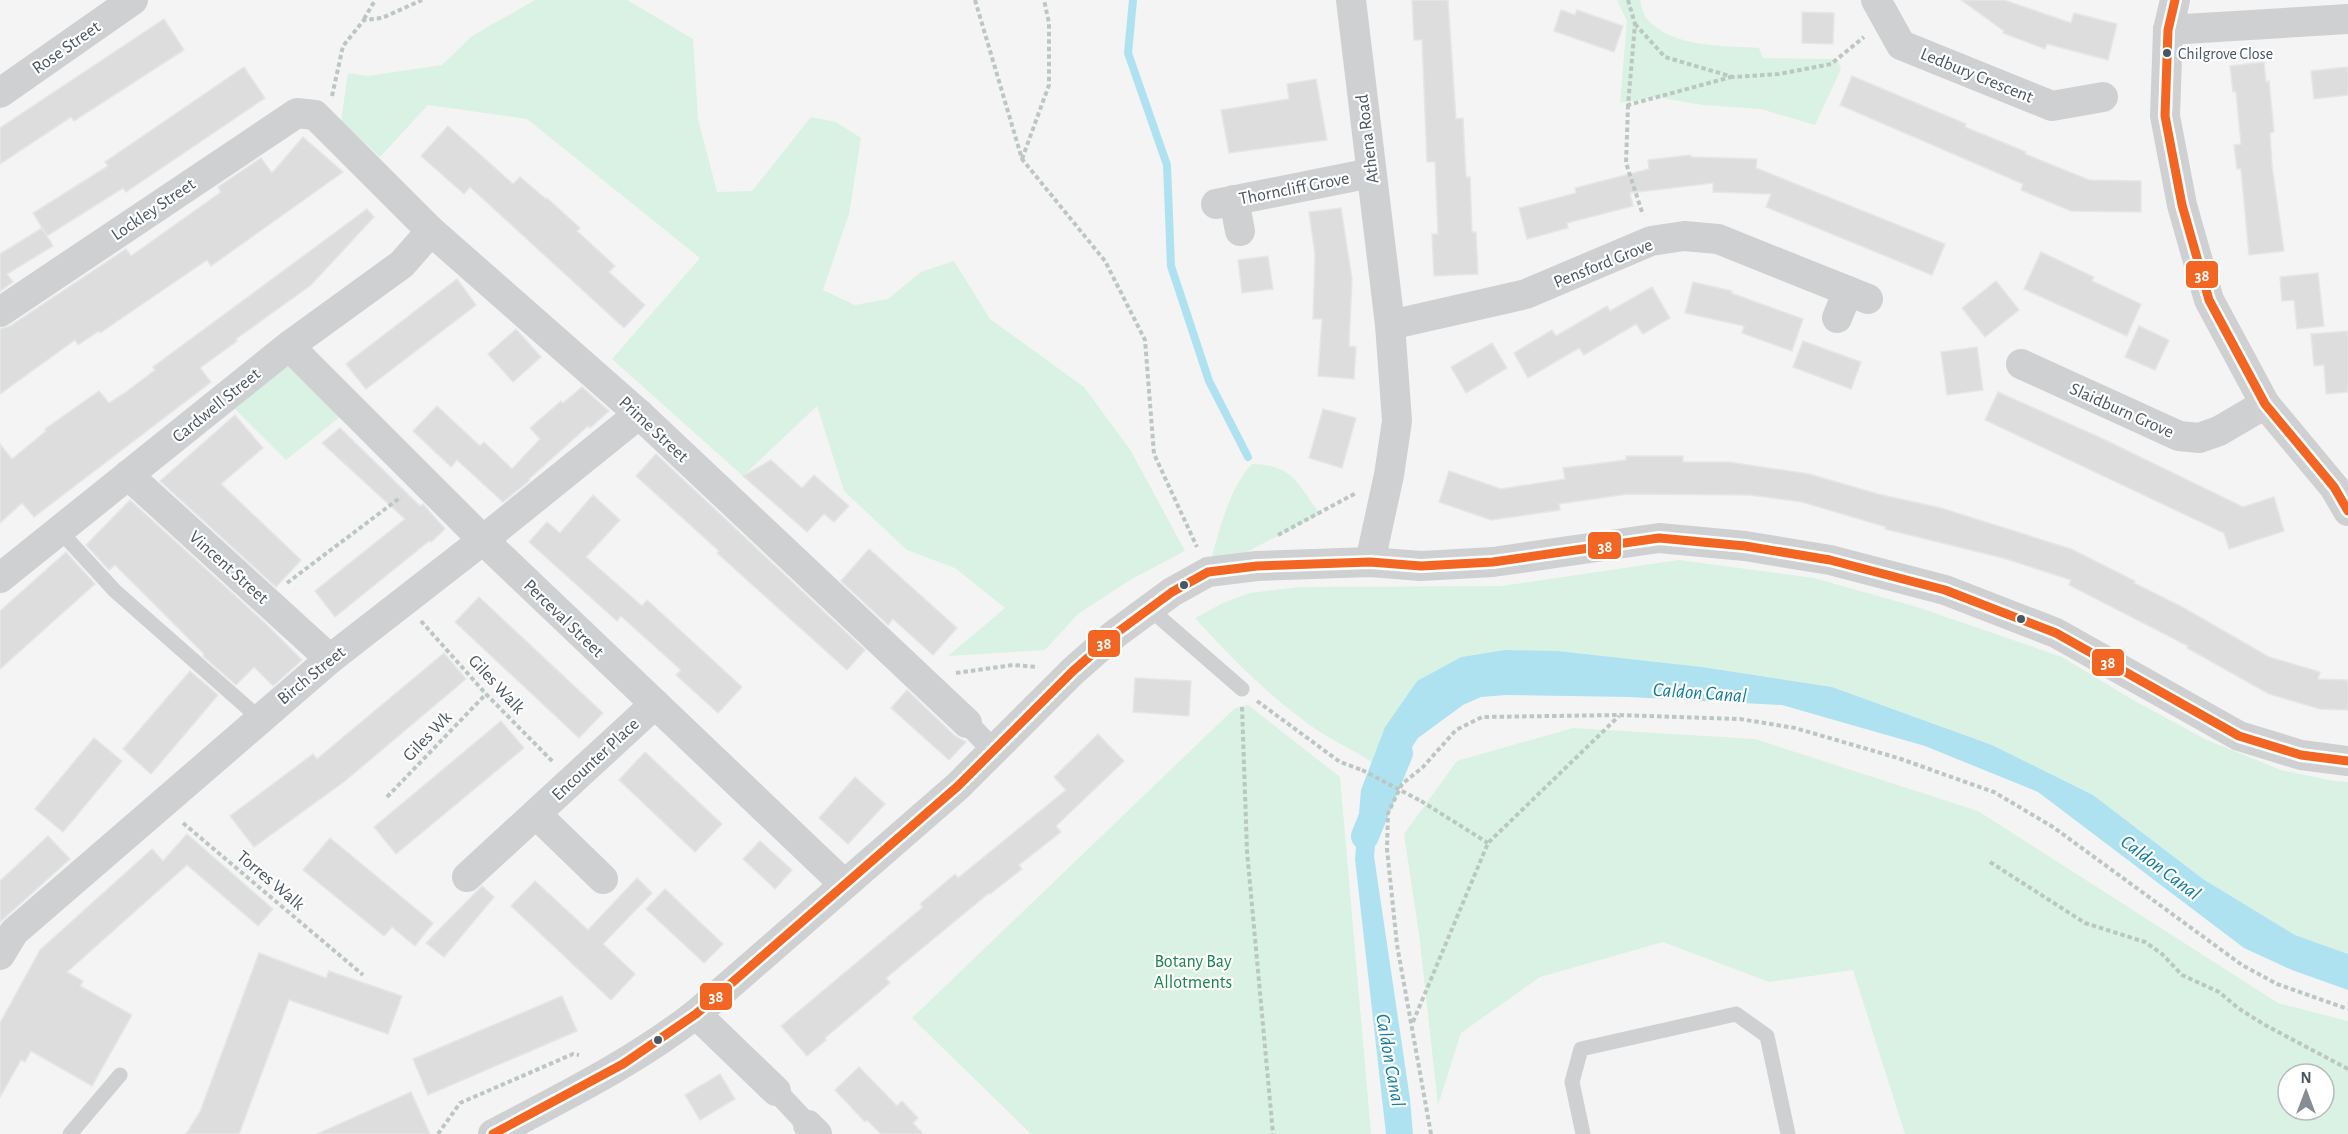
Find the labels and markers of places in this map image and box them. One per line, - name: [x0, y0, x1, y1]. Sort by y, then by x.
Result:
- place label: Chilgrove Close: [2178, 46, 2273, 62]
- marker: Chilgrove Close: [2161, 47, 2173, 59]
- unlabelled marker: [1178, 579, 1190, 591]
- unlabelled marker: [2015, 613, 2027, 625]
- unlabelled marker: [652, 1034, 664, 1046]

